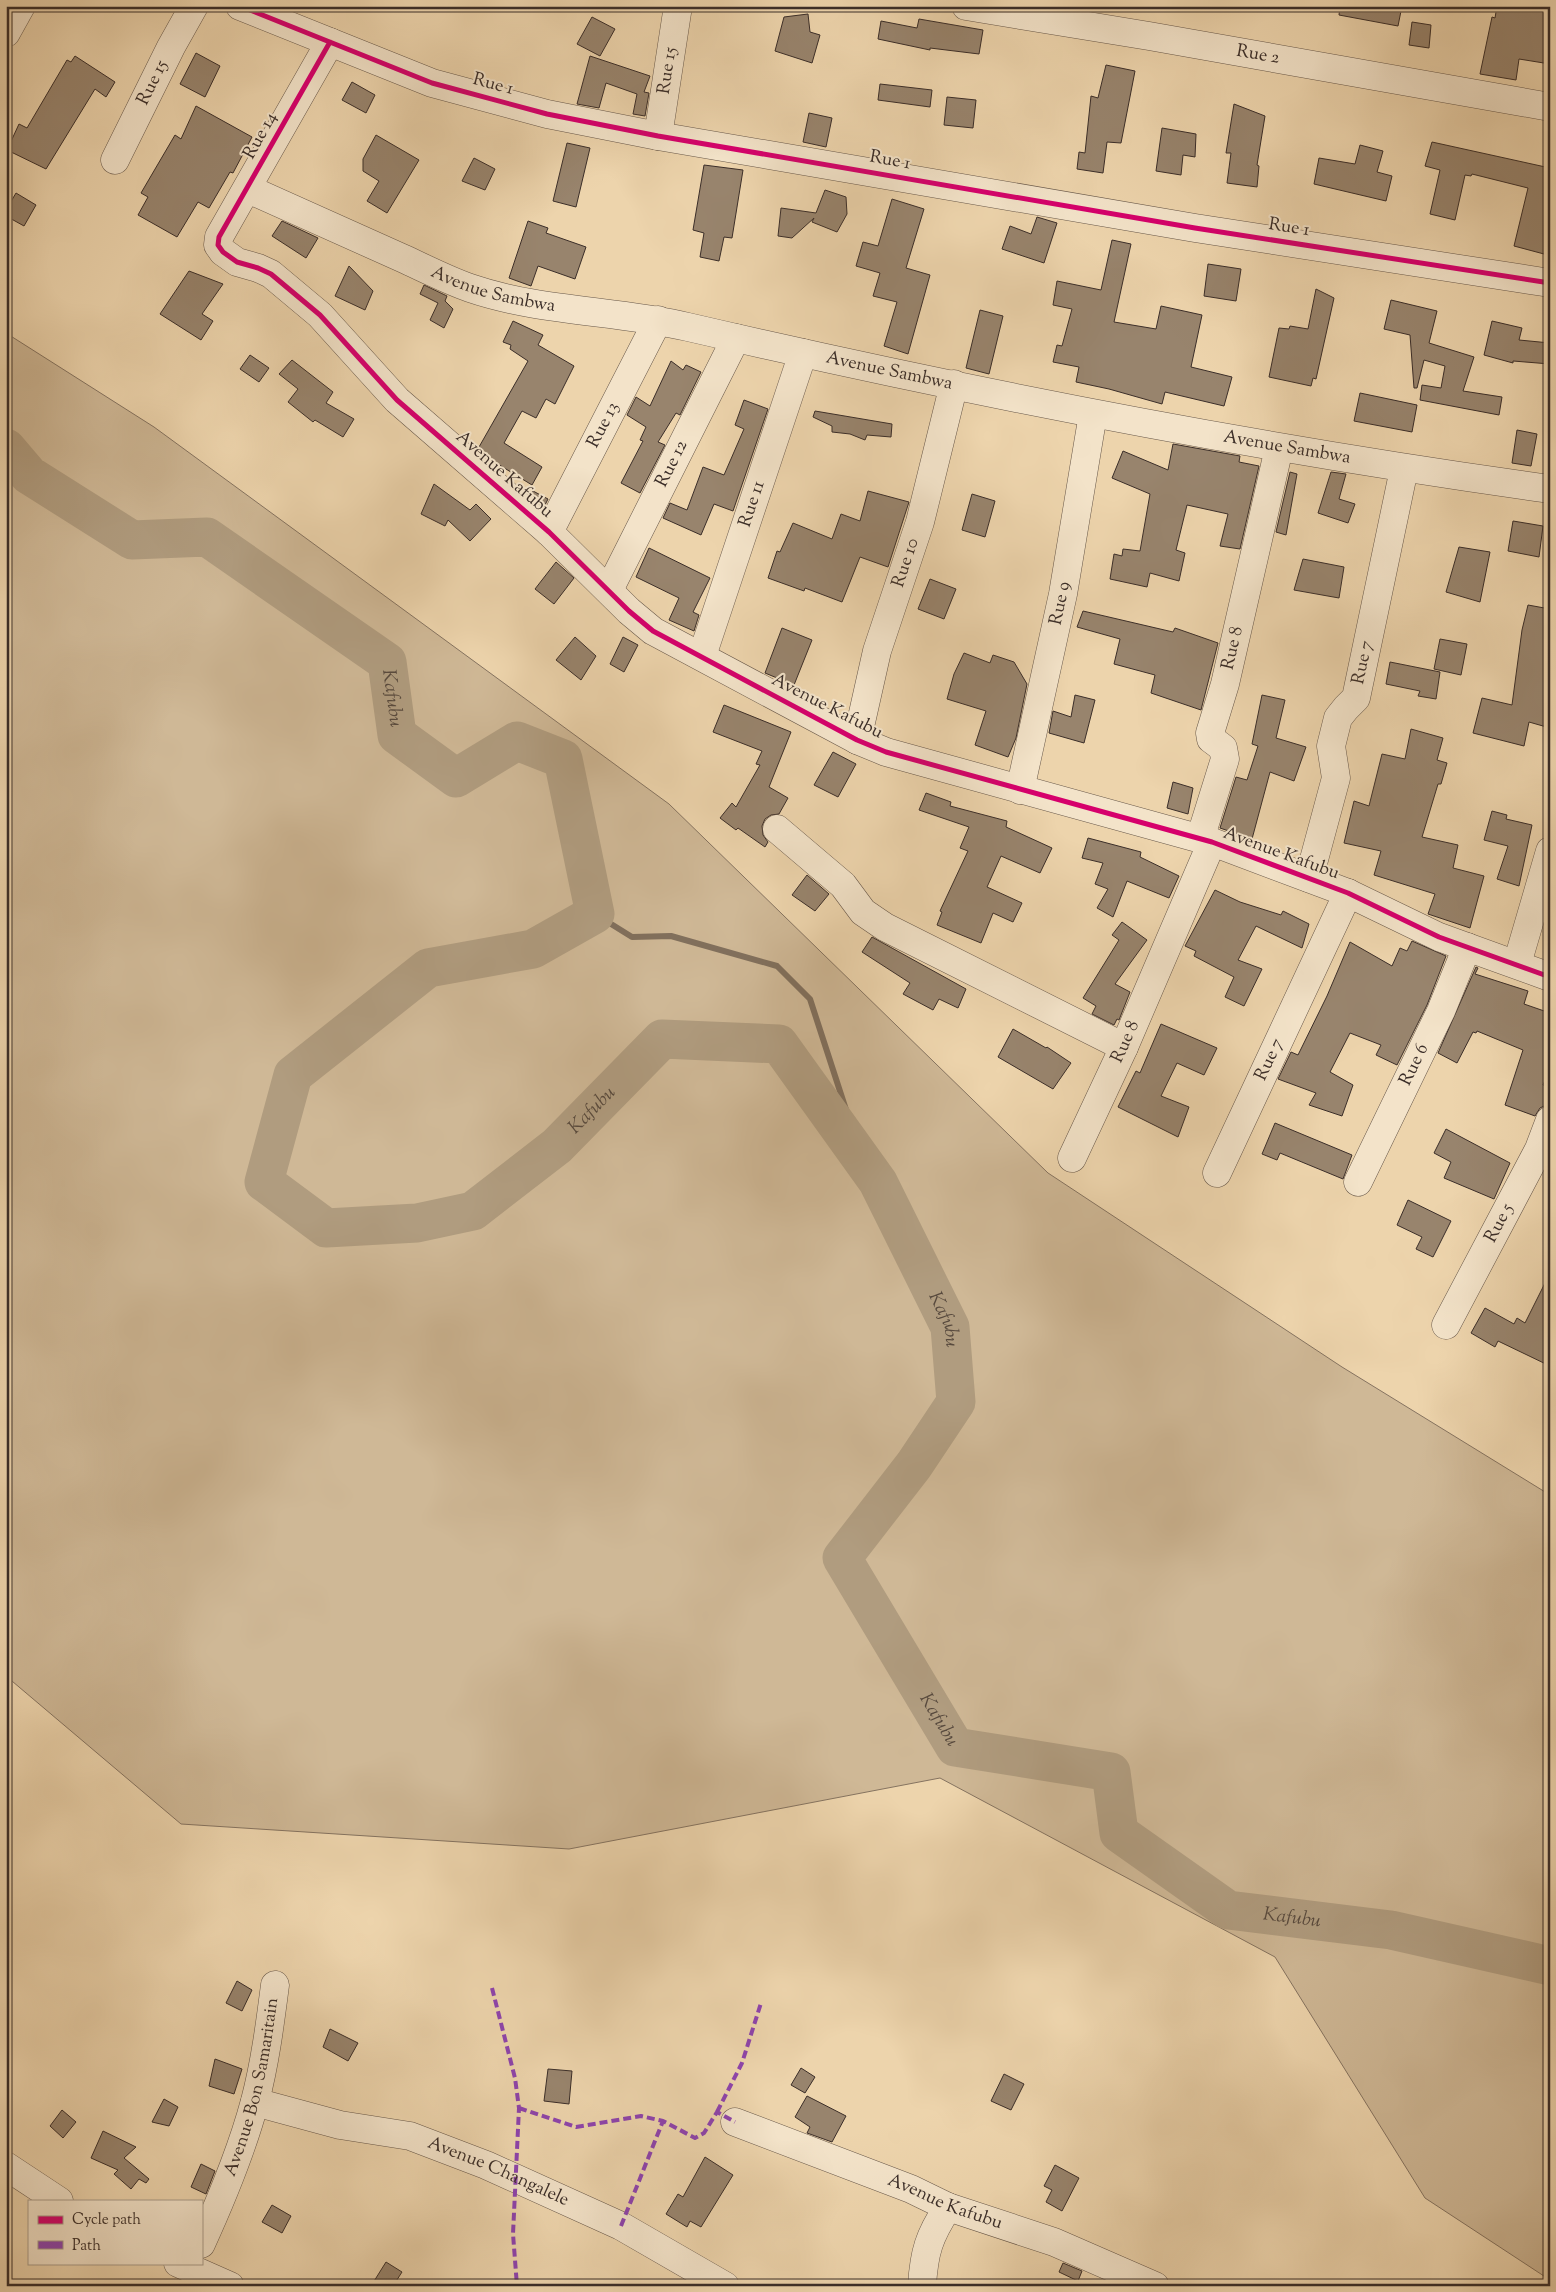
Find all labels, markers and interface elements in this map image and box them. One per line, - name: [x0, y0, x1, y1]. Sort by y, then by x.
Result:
- street label: Rue 2: [1234, 39, 1282, 72]
- street label: Rue 15: [652, 45, 684, 96]
- street label: Rue 15: [131, 56, 175, 110]
- street label: Rue 1: [470, 67, 516, 103]
- street label: Rue 14: [237, 108, 285, 164]
- street label: Rue 1: [867, 145, 913, 177]
- street label: Rue 1: [1267, 212, 1311, 244]
- street label: Avenue Sambwa: [426, 260, 557, 320]
- street label: Avenue Sambwa: [823, 345, 955, 398]
- street label: Rue 13: [581, 398, 627, 453]
- street label: Avenue Sambwa: [1221, 424, 1353, 472]
- street label: Avenue Kafubu: [449, 425, 559, 525]
- street label: Rue 12: [650, 436, 695, 492]
- street label: Rue 11: [733, 478, 772, 531]
- street label: Rue 10: [886, 535, 927, 591]
- street label: Rue 9: [1044, 580, 1078, 628]
- street label: Rue 8: [1216, 624, 1251, 673]
- street label: Rue 7: [1346, 638, 1381, 687]
- water label: Kafubu: [375, 668, 409, 729]
- street label: Avenue Kafubu: [767, 668, 887, 746]
- street label: Avenue Kafubu: [1219, 821, 1343, 887]
- street label: Rue 8: [1105, 1017, 1147, 1068]
- street label: Rue 7: [1249, 1034, 1291, 1085]
- street label: Rue 6: [1393, 1040, 1436, 1091]
- water label: Kafubu: [562, 1080, 622, 1141]
- street label: Rue 5: [1479, 1199, 1521, 1248]
- water label: Kafubu: [921, 1287, 965, 1348]
- water label: Kafubu: [912, 1688, 965, 1752]
- water label: Kafubu: [1262, 1901, 1322, 1935]
- street label: Avenue Bon Samaritain: [218, 1996, 286, 2180]
- street label: Avenue Changalele: [423, 2131, 573, 2214]
- street label: Avenue Kafubu: [884, 2168, 1006, 2237]
- legend: [28, 2200, 202, 2264]
- text: Cycle path: [72, 2210, 141, 2231]
- text: Path: [72, 2236, 101, 2257]

